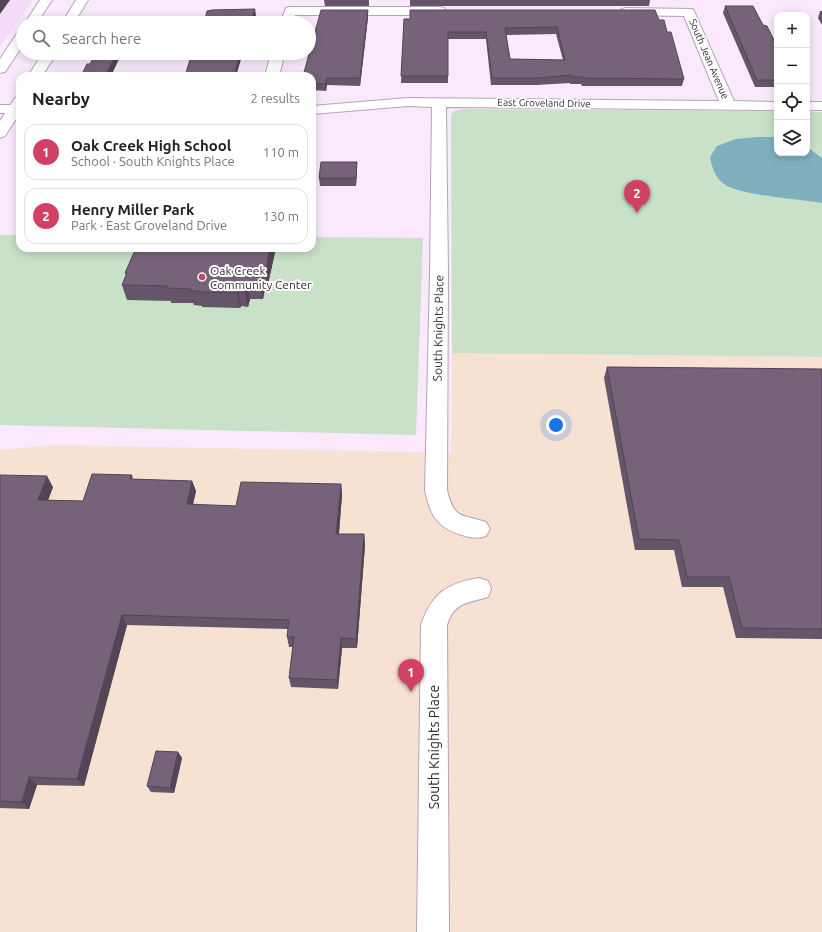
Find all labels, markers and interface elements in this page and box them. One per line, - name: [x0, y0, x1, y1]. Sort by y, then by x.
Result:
- map controls: [774, 12, 810, 156]
- button: +: [774, 12, 810, 48]
- search box: [16, 16, 316, 60]
- street label: South Jean Avenue: [687, 17, 731, 101]
- icon: search: [30, 27, 52, 49]
- text: Search here: [62, 30, 141, 47]
- button: −: [774, 48, 810, 84]
- button: locate: [774, 84, 810, 120]
- text: Nearby: [32, 89, 90, 108]
- text: 2 results: [250, 91, 300, 105]
- street label: East Groveland Drive: [497, 97, 591, 109]
- button: layers: [774, 120, 810, 156]
- text: Oak Creek High School: [71, 137, 231, 154]
- text: 1: [42, 145, 50, 159]
- text: 110 m: [263, 145, 299, 159]
- text: School · South Knights Place: [71, 154, 235, 168]
- pin: 2: [624, 180, 650, 213]
- text: Henry Miller Park: [71, 201, 194, 218]
- text: 2: [42, 209, 50, 223]
- text: 130 m: [263, 209, 299, 223]
- text: Park · East Groveland Drive: [71, 218, 227, 232]
- place label: Oak Creek Community Center: [210, 264, 312, 291]
- marker: Oak Creek Community Center: [197, 272, 207, 282]
- street label: South Knights Place: [431, 275, 445, 381]
- your location: [546, 415, 566, 435]
- pin: 1: [398, 659, 424, 692]
- street label: South Knights Place: [426, 685, 442, 809]

